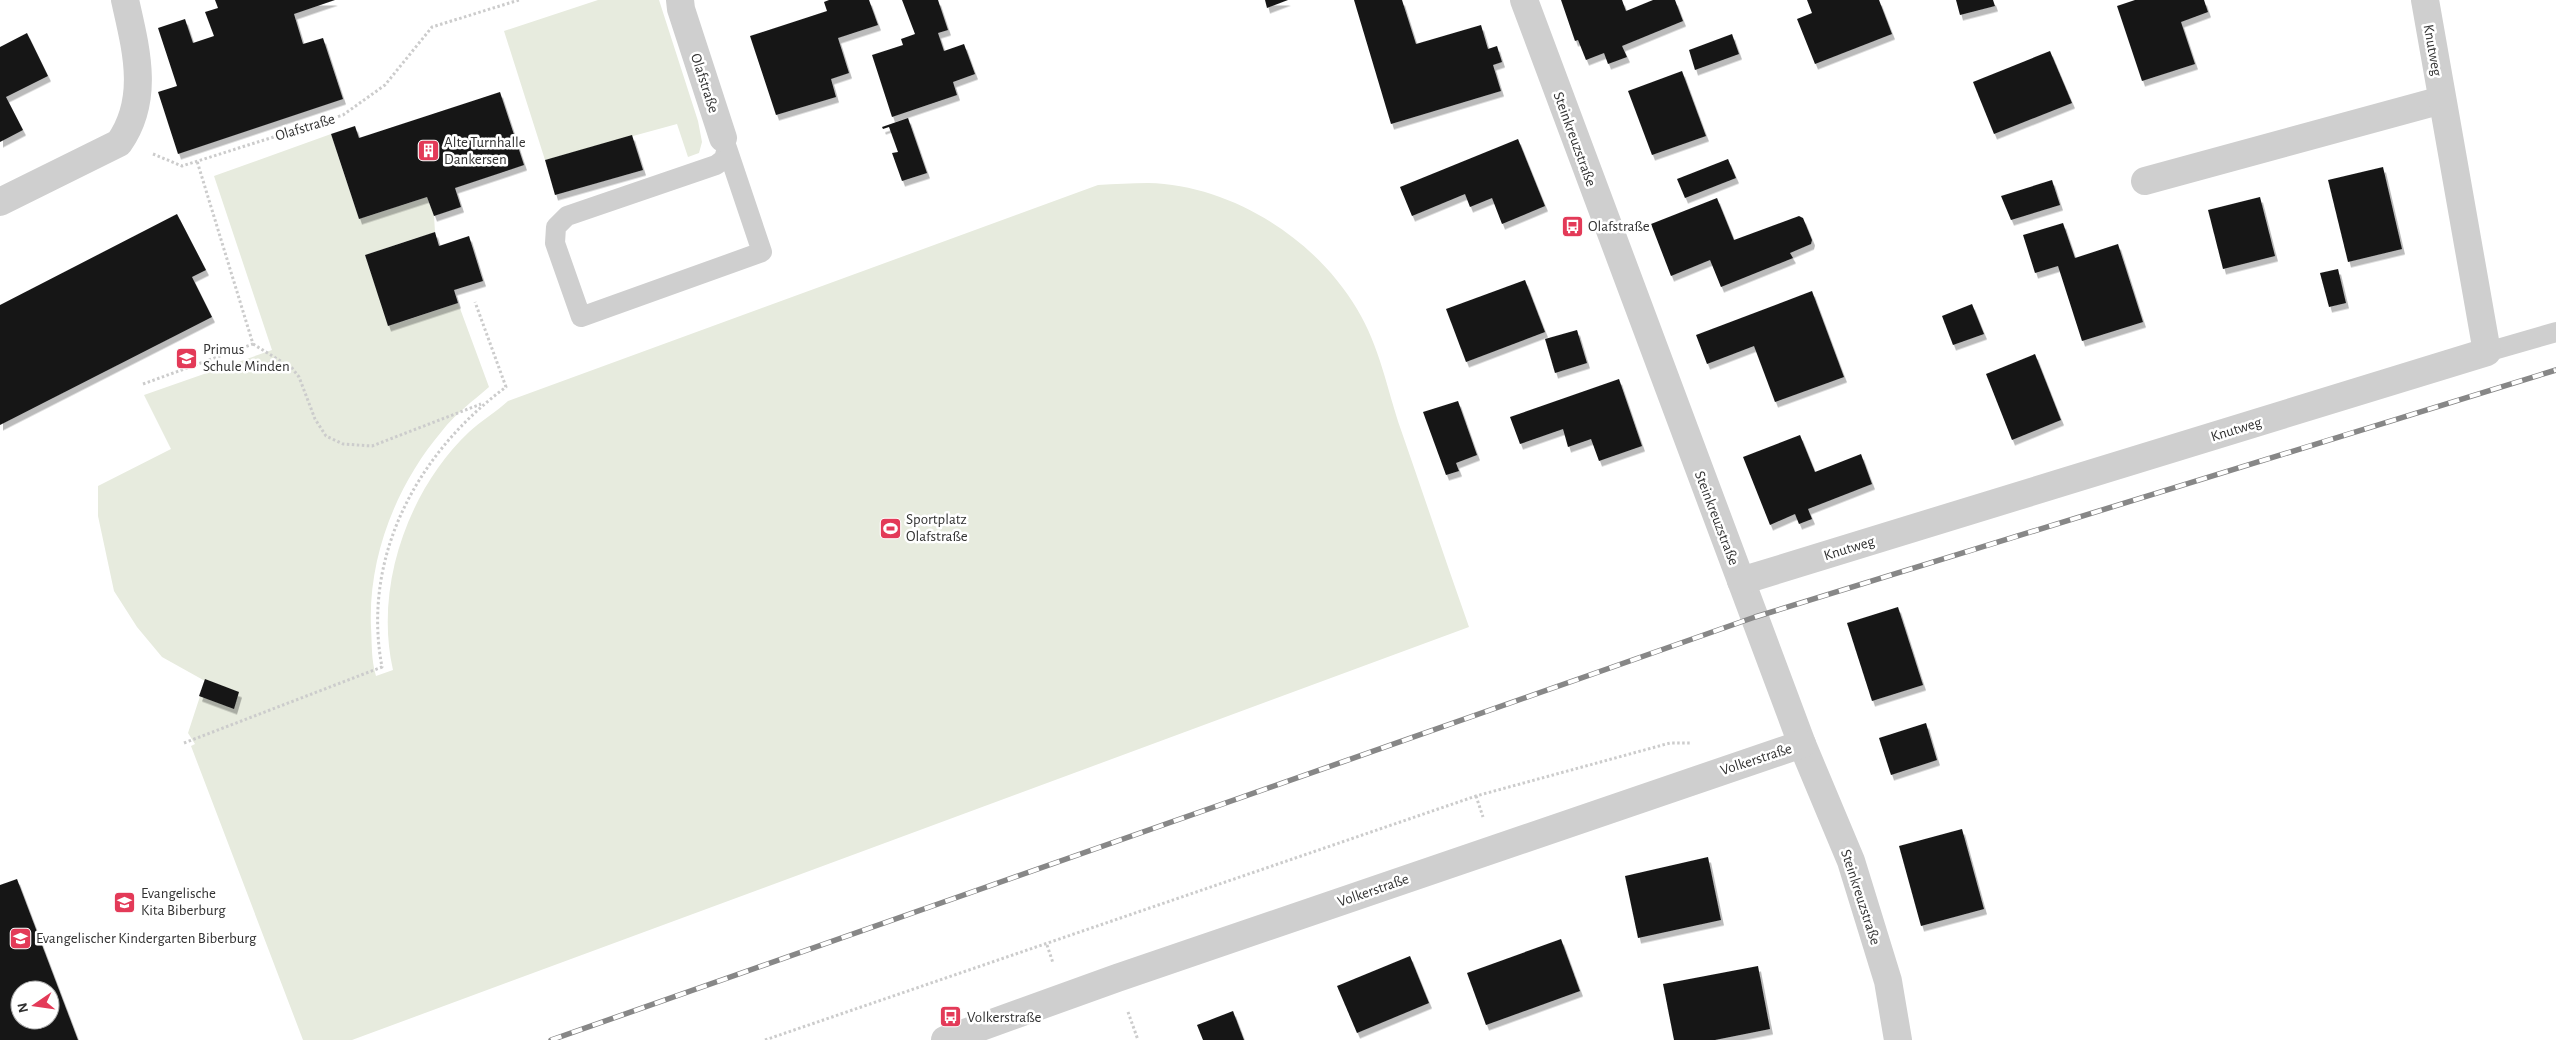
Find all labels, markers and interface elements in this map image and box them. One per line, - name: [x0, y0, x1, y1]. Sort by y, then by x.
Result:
- street label: Knutweg: [2421, 23, 2445, 78]
- street label: Olafstraße: [688, 51, 721, 115]
- street label: Steinkreuzstraße: [1550, 90, 1599, 189]
- street label: Olafstraße: [273, 111, 337, 144]
- place label: Alte Turnhalle Dankersen: [444, 135, 526, 167]
- building icon: Alte Turnhalle Dankersen: [416, 139, 440, 163]
- bus stop icon: Olafstraße: [1560, 214, 1584, 238]
- place label: Olafstraße: [1588, 219, 1650, 234]
- place label: Primus Schule Minden: [203, 342, 290, 374]
- school or university icon: Primus Schule Minden: [175, 346, 199, 370]
- street label: Knutweg: [2209, 414, 2264, 444]
- street label: Steinkreuzstraße: [1692, 469, 1741, 567]
- place label: Sportplatz Olafstraße: [906, 512, 968, 544]
- sports icon: Sportplatz Olafstraße: [878, 516, 902, 540]
- street label: Knutweg: [1822, 533, 1877, 563]
- street label: Volkerstraße: [1718, 741, 1794, 778]
- street label: Steinkreuzstraße: [1838, 847, 1883, 947]
- street label: Volkerstraße: [1336, 871, 1411, 910]
- place label: Evangelische Kita Biberburg: [141, 886, 226, 918]
- school or university icon: Evangelische Kita Biberburg: [113, 890, 137, 914]
- school or university icon: Evangelischer Kindergarten Biberburg: [8, 926, 32, 950]
- place label: Evangelischer Kindergarten Biberburg: [36, 931, 257, 946]
- north arrow: [10, 980, 60, 1030]
- text: N: [15, 1001, 31, 1014]
- bus stop icon: Volkerstraße: [939, 1005, 963, 1029]
- place label: Volkerstraße: [967, 1010, 1042, 1025]

